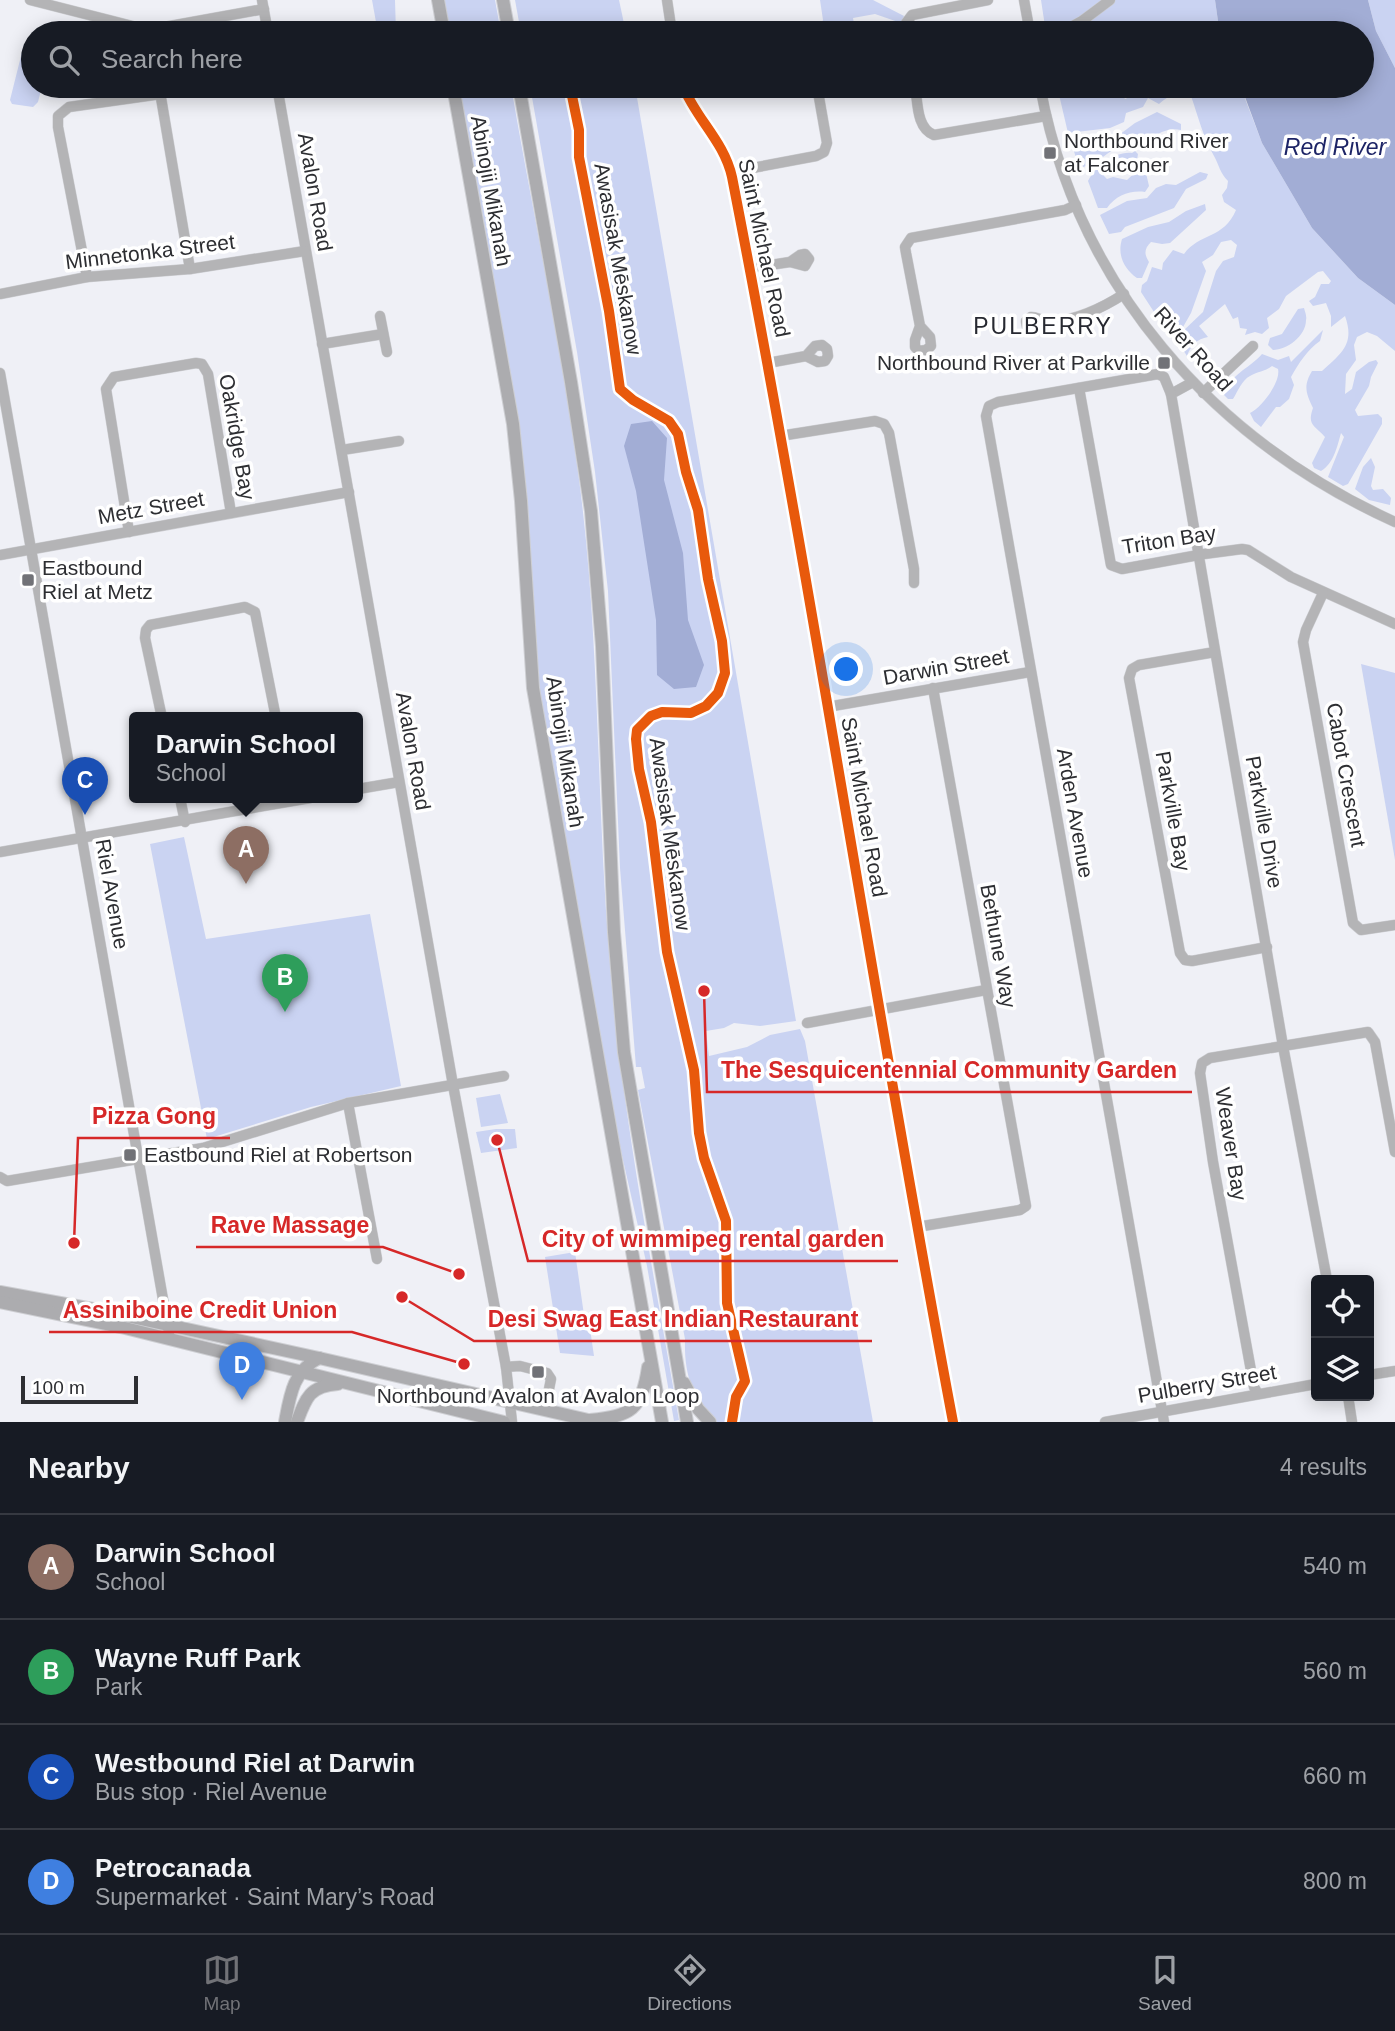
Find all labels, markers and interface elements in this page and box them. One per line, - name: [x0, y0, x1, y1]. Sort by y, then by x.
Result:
- search box: [21, 21, 1374, 98]
- icon: search: [45, 41, 83, 79]
- text: Search here: [101, 44, 243, 74]
- street label: Abinojii Mikanah: [467, 114, 516, 268]
- place label: Northbound River at Falconer: [1064, 129, 1229, 176]
- street label: Avalon Road: [294, 131, 337, 253]
- water label: Red River: [1284, 134, 1387, 160]
- marker: Northbound River at Falconer: [1042, 145, 1058, 161]
- street label: Saint Michael Road: [734, 156, 795, 339]
- street label: Awasisak Mēskanow: [590, 161, 647, 358]
- street label: Minnetonka Street: [64, 230, 236, 273]
- street label: River Road: [1150, 302, 1237, 395]
- district label: PULBERRY: [973, 313, 1113, 339]
- place label: Northbound River at Parkville: [877, 351, 1150, 374]
- marker: Northbound River at Parkville: [1156, 355, 1172, 371]
- street label: Oakridge Bay: [215, 372, 260, 502]
- street label: Metz Street: [96, 487, 206, 528]
- street label: Triton Bay: [1120, 521, 1218, 558]
- place label: Eastbound Riel at Metz: [42, 556, 153, 603]
- marker: Eastbound Riel at Metz: [20, 572, 36, 588]
- street label: Darwin Street: [881, 644, 1011, 689]
- your location: [829, 652, 863, 686]
- street label: Abinojii Mikanah: [542, 675, 589, 829]
- street label: Avalon Road: [392, 690, 435, 812]
- street label: Cabot Crescent: [1322, 701, 1371, 849]
- popup: [129, 712, 363, 803]
- street label: Saint Michael Road: [837, 715, 892, 899]
- text: Darwin School: [156, 729, 336, 759]
- street label: Awasisak Mēskanow: [646, 736, 696, 933]
- street label: Arden Avenue: [1053, 746, 1098, 880]
- street label: Parkville Bay: [1152, 749, 1195, 873]
- street label: Parkville Drive: [1242, 754, 1287, 890]
- pin: C: [62, 757, 108, 815]
- text: School: [156, 760, 226, 786]
- pin: A: [223, 826, 269, 884]
- street label: Riel Avenue: [91, 837, 134, 951]
- street label: Bethune Way: [976, 882, 1021, 1010]
- pin: B: [262, 954, 308, 1012]
- callout: The Sesquicentennial Community Garden: [707, 1048, 1192, 1092]
- text: The Sesquicentennial Community Garden: [721, 1057, 1177, 1083]
- street label: Weaver Bay: [1211, 1086, 1252, 1203]
- callout: Pizza Gong: [78, 1094, 230, 1138]
- text: Pizza Gong: [92, 1103, 216, 1129]
- place label: Eastbound Riel at Robertson: [144, 1143, 413, 1166]
- marker: Eastbound Riel at Robertson: [122, 1147, 138, 1163]
- callout: Rave Massage: [196, 1203, 383, 1247]
- text: Rave Massage: [211, 1212, 369, 1238]
- callout: City of wimmipeg rental garden: [528, 1217, 898, 1261]
- text: City of wimmipeg rental garden: [542, 1226, 884, 1252]
- map controls: [1311, 1275, 1374, 1401]
- button: locate: [1311, 1275, 1374, 1338]
- callout: Assiniboine Credit Union: [49, 1288, 352, 1332]
- text: Assiniboine Credit Union: [63, 1297, 337, 1323]
- callout: Desi Swag East Indian Restaurant: [474, 1297, 872, 1341]
- text: Desi Swag East Indian Restaurant: [488, 1306, 859, 1332]
- button: layers: [1311, 1338, 1374, 1401]
- pin: D: [219, 1342, 265, 1400]
- street label: Pulberry Street: [1136, 1360, 1278, 1407]
- marker: Northbound Avalon at Avalon Loop: [530, 1364, 546, 1380]
- scale bar: [21, 1373, 138, 1405]
- text: 100 m: [32, 1377, 85, 1398]
- place label: Northbound Avalon at Avalon Loop: [377, 1384, 699, 1407]
- text: Nearby: [28, 1451, 130, 1484]
- text: 4 results: [1280, 1454, 1367, 1480]
- text: Darwin School: [95, 1538, 276, 1568]
- text: A: [43, 1553, 59, 1579]
- text: 540 m: [1303, 1553, 1367, 1579]
- text: School: [95, 1569, 165, 1595]
- text: Wayne Ruff Park: [95, 1643, 301, 1673]
- text: B: [43, 1658, 59, 1684]
- text: 560 m: [1303, 1658, 1367, 1684]
- text: Park: [95, 1674, 142, 1700]
- text: Westbound Riel at Darwin: [95, 1748, 415, 1778]
- text: C: [43, 1763, 59, 1789]
- text: 660 m: [1303, 1763, 1367, 1789]
- text: Bus stop · Riel Avenue: [95, 1779, 327, 1805]
- text: Petrocanada: [95, 1853, 251, 1883]
- text: D: [43, 1868, 59, 1894]
- text: 800 m: [1303, 1868, 1367, 1894]
- text: Supermarket · Saint Mary’s Road: [95, 1884, 435, 1910]
- tab: Map: [203, 1951, 241, 2015]
- tab: Directions: [647, 1951, 732, 2015]
- tab: Saved: [1138, 1951, 1192, 2015]

